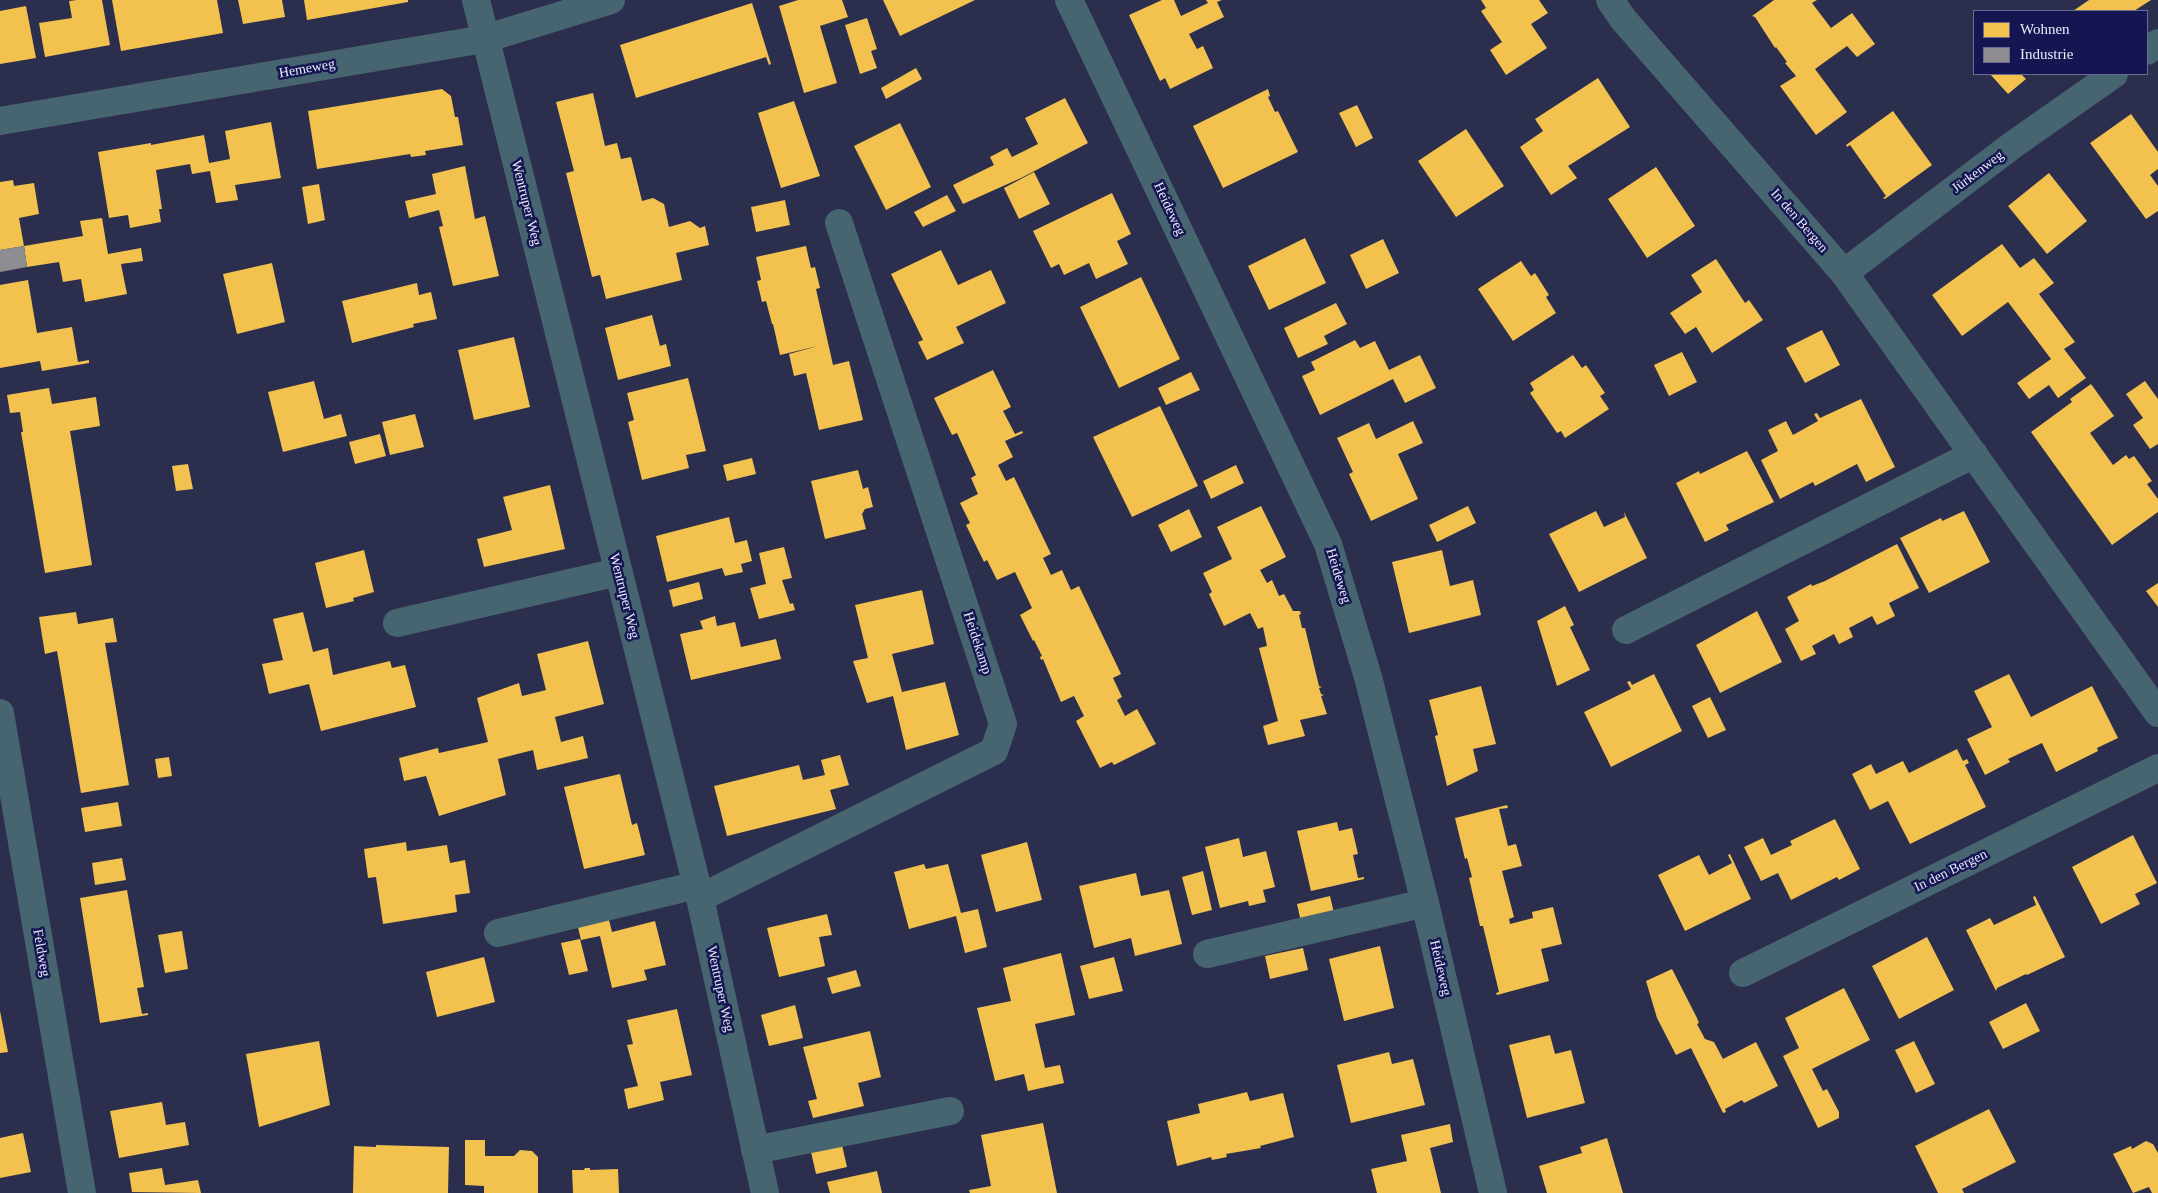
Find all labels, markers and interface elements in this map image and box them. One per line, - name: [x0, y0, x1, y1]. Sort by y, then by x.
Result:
- legend: [1973, 10, 2148, 75]
- text: Wohnen: [2020, 21, 2070, 37]
- text: Industrie: [2020, 46, 2073, 62]
- street label: Hemeweg: [278, 56, 336, 82]
- street label: Jürkenweg: [1949, 147, 2007, 197]
- street label: Wentruper Weg: [507, 158, 545, 248]
- street label: Heideweg: [1149, 180, 1189, 238]
- street label: In den Bergen: [1767, 186, 1831, 256]
- street label: Heideweg: [1322, 546, 1354, 606]
- street label: Wentruper Weg: [605, 551, 643, 641]
- street label: Heidekamp: [959, 610, 995, 676]
- street label: In den Bergen: [1912, 846, 1990, 896]
- street label: Feldweg: [29, 928, 53, 978]
- street label: Heideweg: [1425, 938, 1455, 998]
- street label: Wentruper Weg: [703, 944, 737, 1034]

